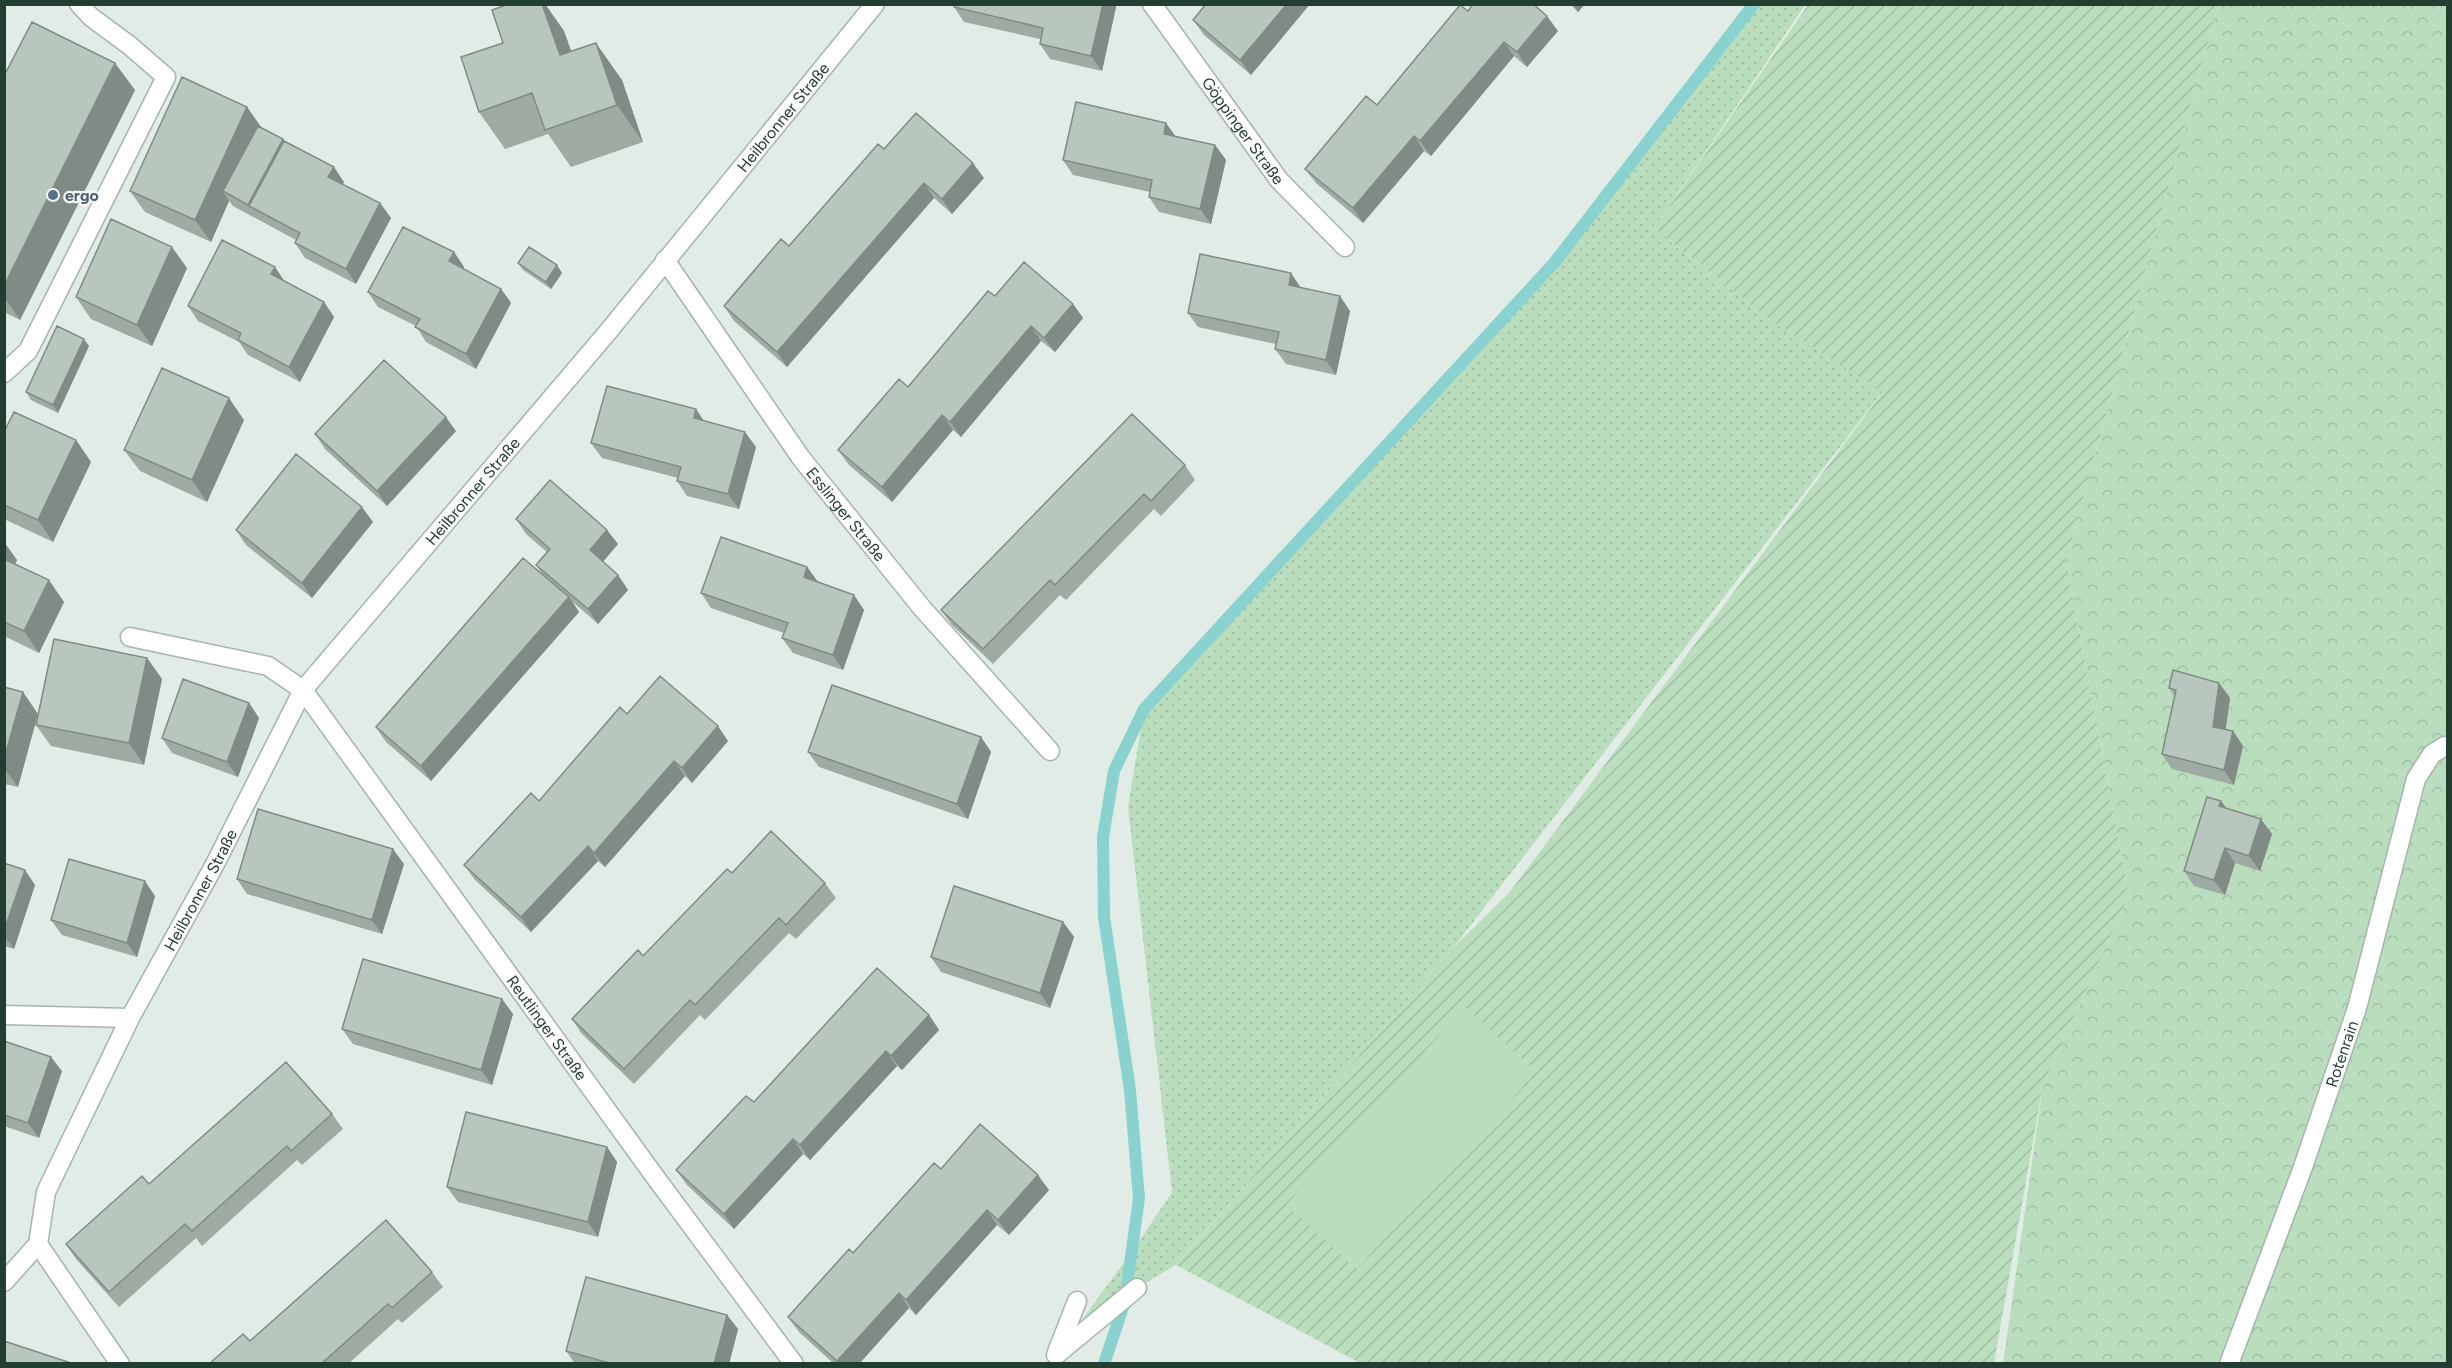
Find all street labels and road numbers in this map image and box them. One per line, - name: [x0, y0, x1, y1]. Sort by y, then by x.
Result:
- street label: Heilbronner Straße: [733, 59, 833, 176]
- street label: Göppinger Straße: [1198, 73, 1288, 188]
- street label: Heilbronner Straße: [422, 434, 524, 549]
- street label: Esslinger Straße: [802, 463, 889, 565]
- street label: Heilbronner Straße: [160, 826, 241, 954]
- street label: Reutlinger Straße: [502, 972, 591, 1084]
- street label: Rotenrain: [2322, 1018, 2362, 1090]

